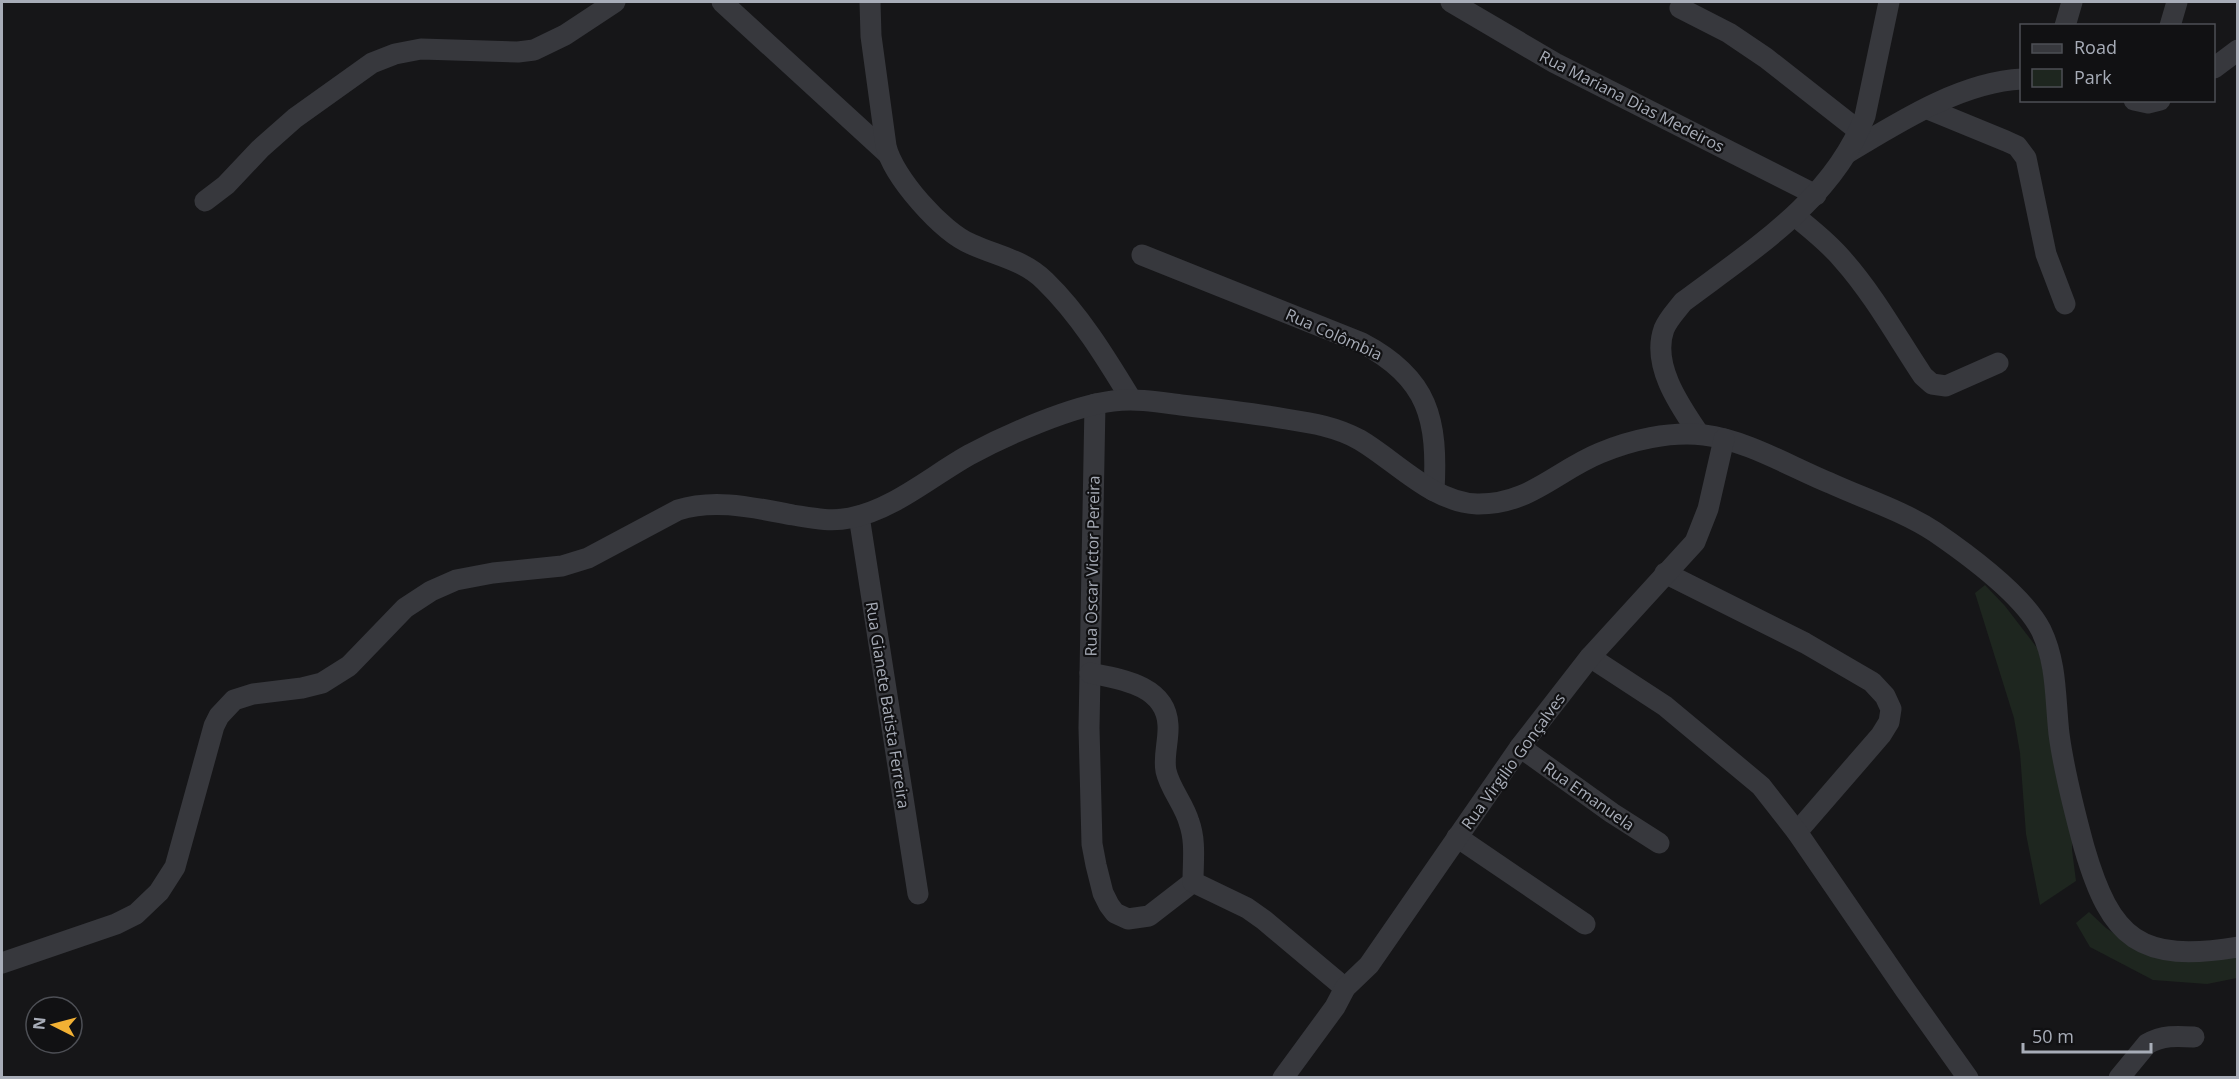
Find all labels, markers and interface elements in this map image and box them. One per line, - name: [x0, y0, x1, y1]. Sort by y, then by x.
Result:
- legend: [2020, 24, 2215, 102]
- text: Road: [2074, 35, 2117, 59]
- street label: Rua Mariana Dias Medeiros: [1536, 45, 1728, 157]
- text: Park: [2074, 65, 2112, 89]
- street label: Rua Colômbia: [1282, 303, 1386, 365]
- street label: Rua Oscar Victor Pereira: [1079, 475, 1105, 657]
- street label: Rua Gianete Batista Ferreira: [861, 600, 915, 810]
- street label: Rua Virgilio Gonçalves: [1456, 688, 1570, 834]
- street label: Rua Emanuela: [1539, 756, 1639, 836]
- north arrow: [24, 995, 84, 1055]
- text: N: [27, 1016, 51, 1031]
- scale bar: [2023, 1016, 2150, 1054]
- text: 50 m: [2032, 1024, 2074, 1048]

